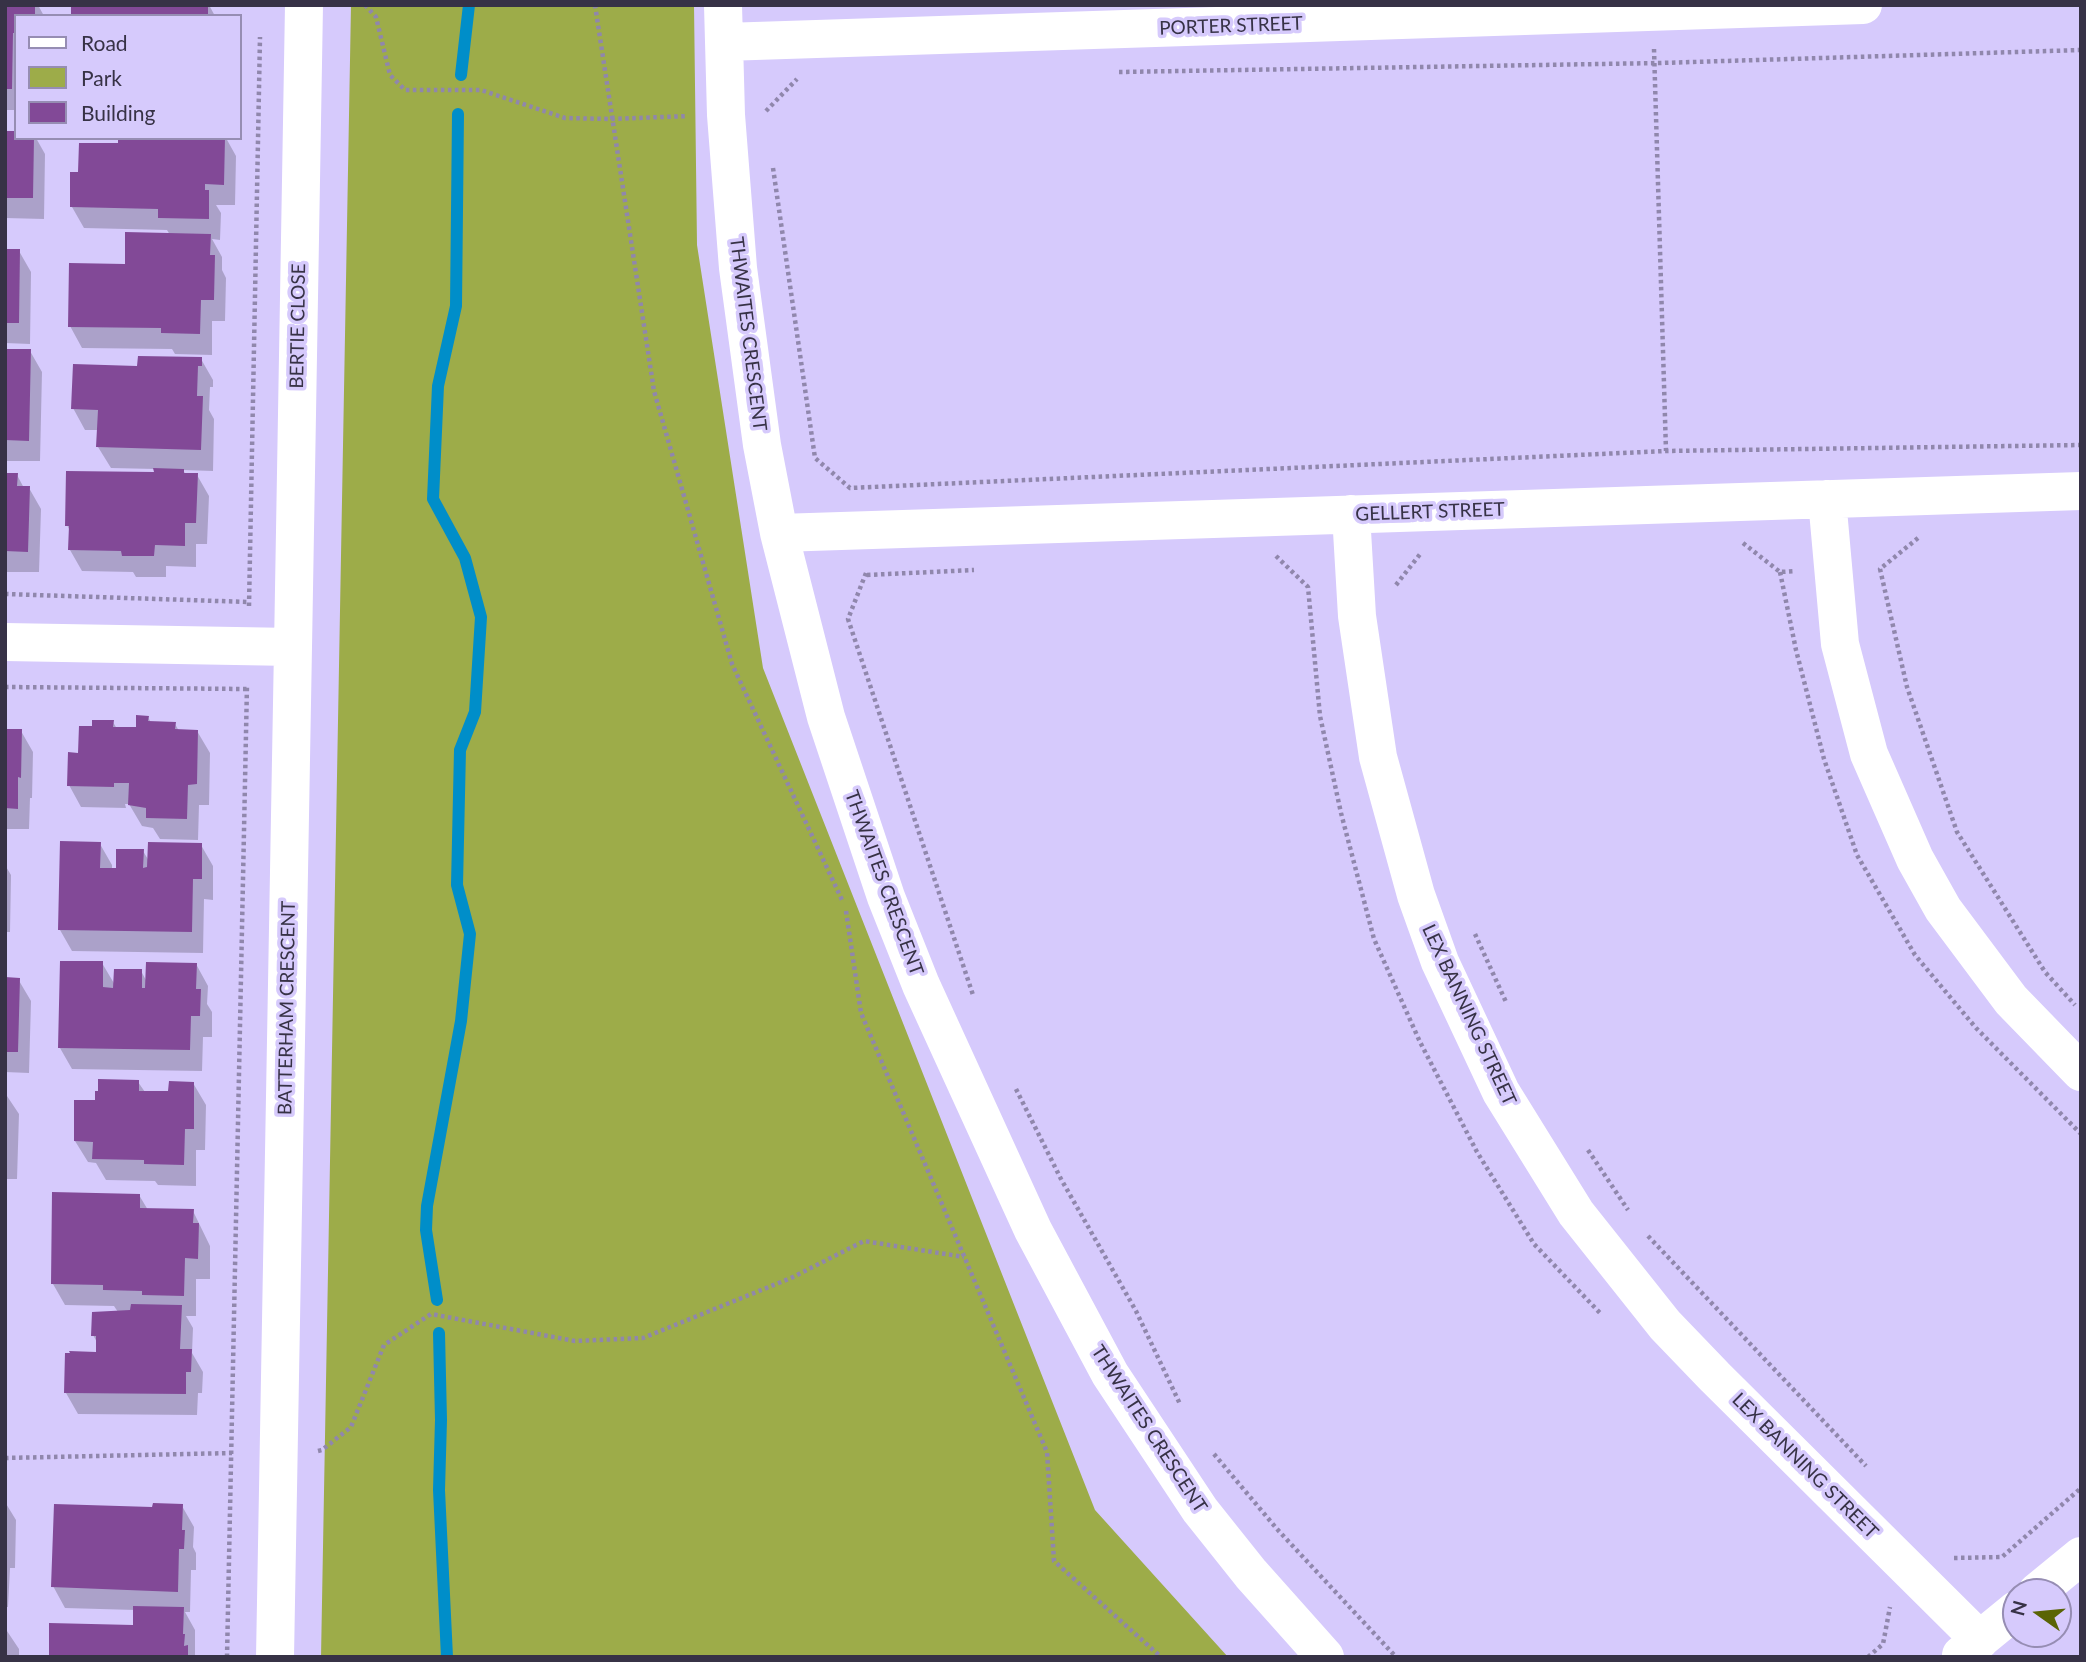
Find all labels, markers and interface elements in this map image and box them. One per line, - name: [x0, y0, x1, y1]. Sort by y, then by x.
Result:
- street label: PORTER STREET: [1159, 12, 1303, 40]
- legend: [14, 14, 242, 140]
- text: Road: [81, 30, 128, 55]
- text: Park: [81, 65, 122, 90]
- text: Building: [81, 100, 156, 125]
- street label: THWAITES CRESCENT: [725, 236, 771, 432]
- street label: BERTIE CLOSE: [286, 263, 310, 389]
- street label: GELLERT STREET: [1355, 498, 1505, 526]
- street label: THWAITES CRESCENT: [840, 787, 928, 979]
- street label: BATTERHAM CRESCENT: [274, 901, 300, 1115]
- street label: LEX BANNING STREET: [1417, 921, 1521, 1109]
- street label: THWAITES CRESCENT: [1086, 1341, 1212, 1517]
- street label: LEX BANNING STREET: [1727, 1388, 1883, 1544]
- north arrow: [2002, 1578, 2072, 1648]
- text: N: [2005, 1598, 2031, 1618]

